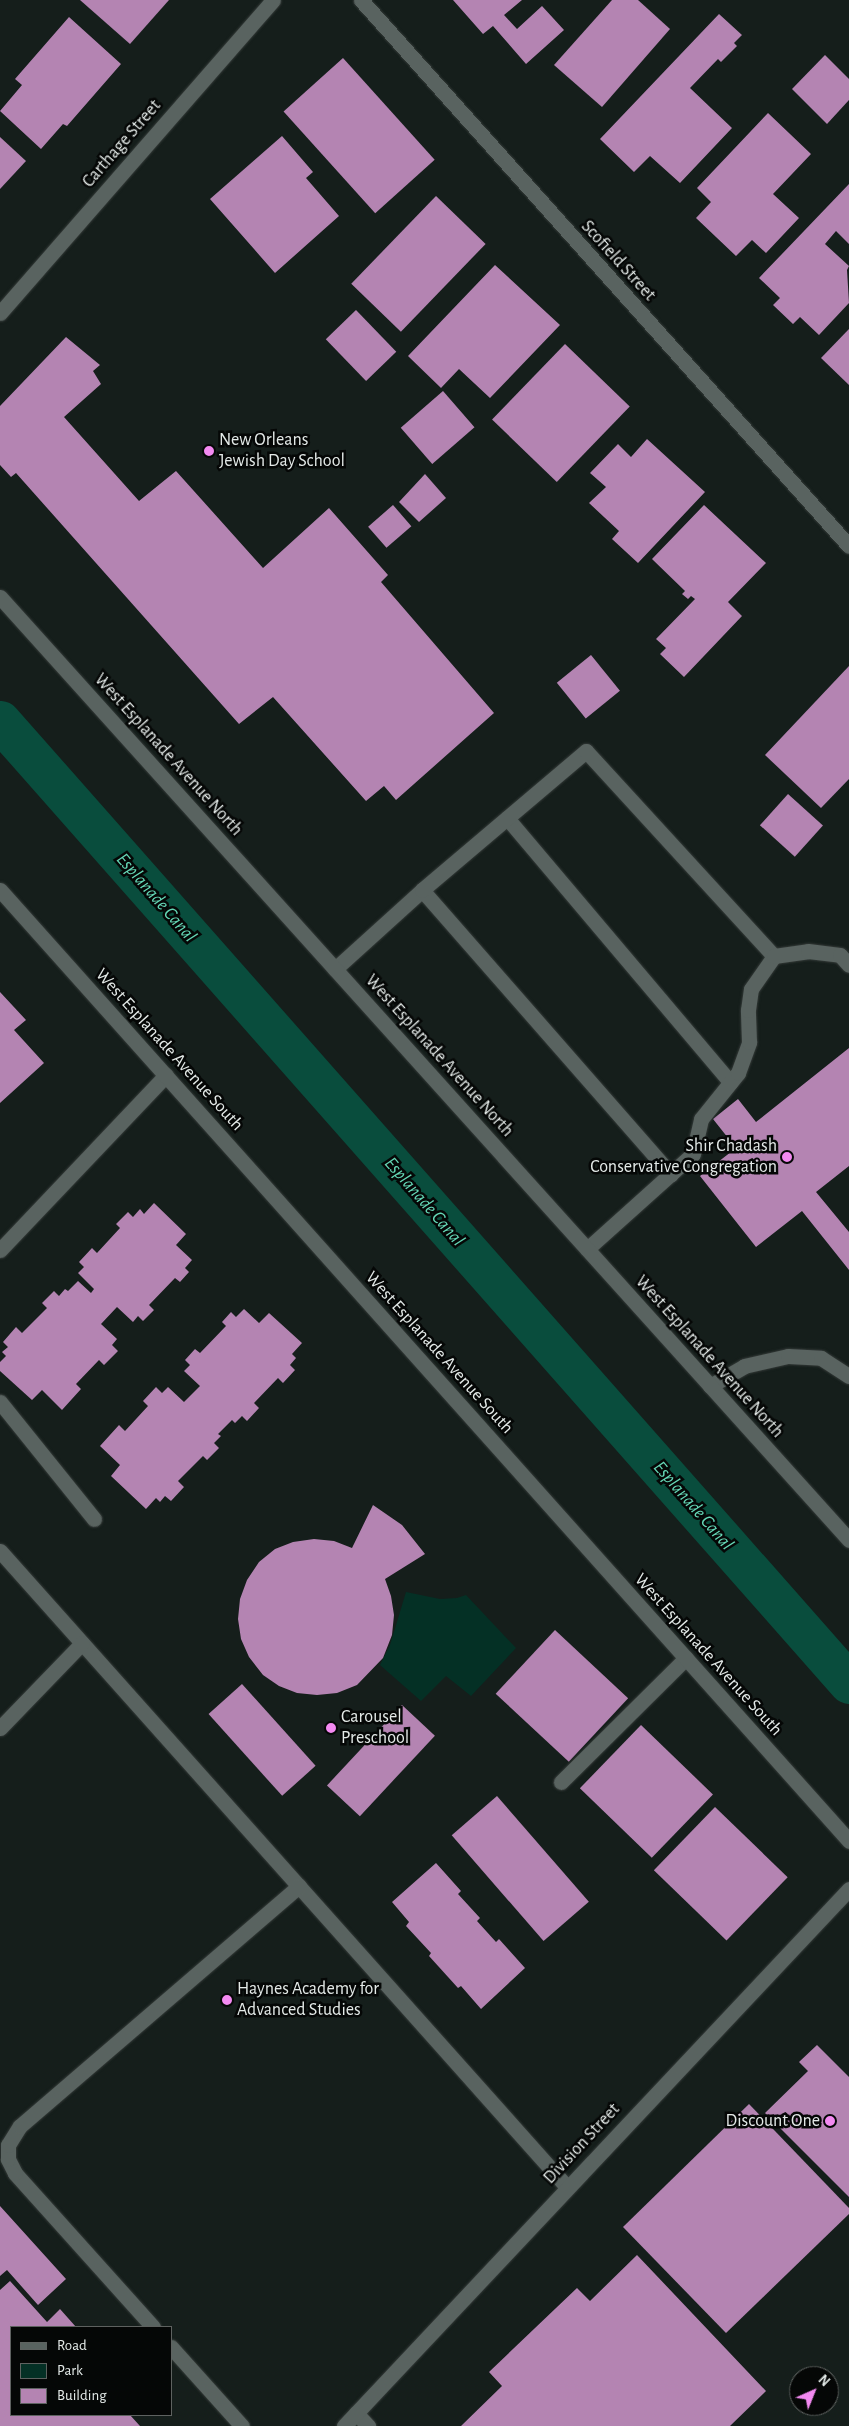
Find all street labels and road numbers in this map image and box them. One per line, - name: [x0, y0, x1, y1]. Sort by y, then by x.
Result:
- street label: Carthage Street: [78, 96, 166, 192]
- street label: Scofield Street: [576, 216, 660, 306]
- street label: West Esplanade Avenue North: [89, 669, 247, 841]
- street label: West Esplanade Avenue South: [90, 964, 248, 1136]
- street label: West Esplanade Avenue North: [360, 970, 518, 1142]
- street label: West Esplanade Avenue South: [360, 1267, 518, 1439]
- street label: West Esplanade Avenue North: [630, 1271, 788, 1443]
- street label: West Esplanade Avenue South: [629, 1569, 787, 1741]
- street label: Division Street: [539, 2099, 625, 2189]

